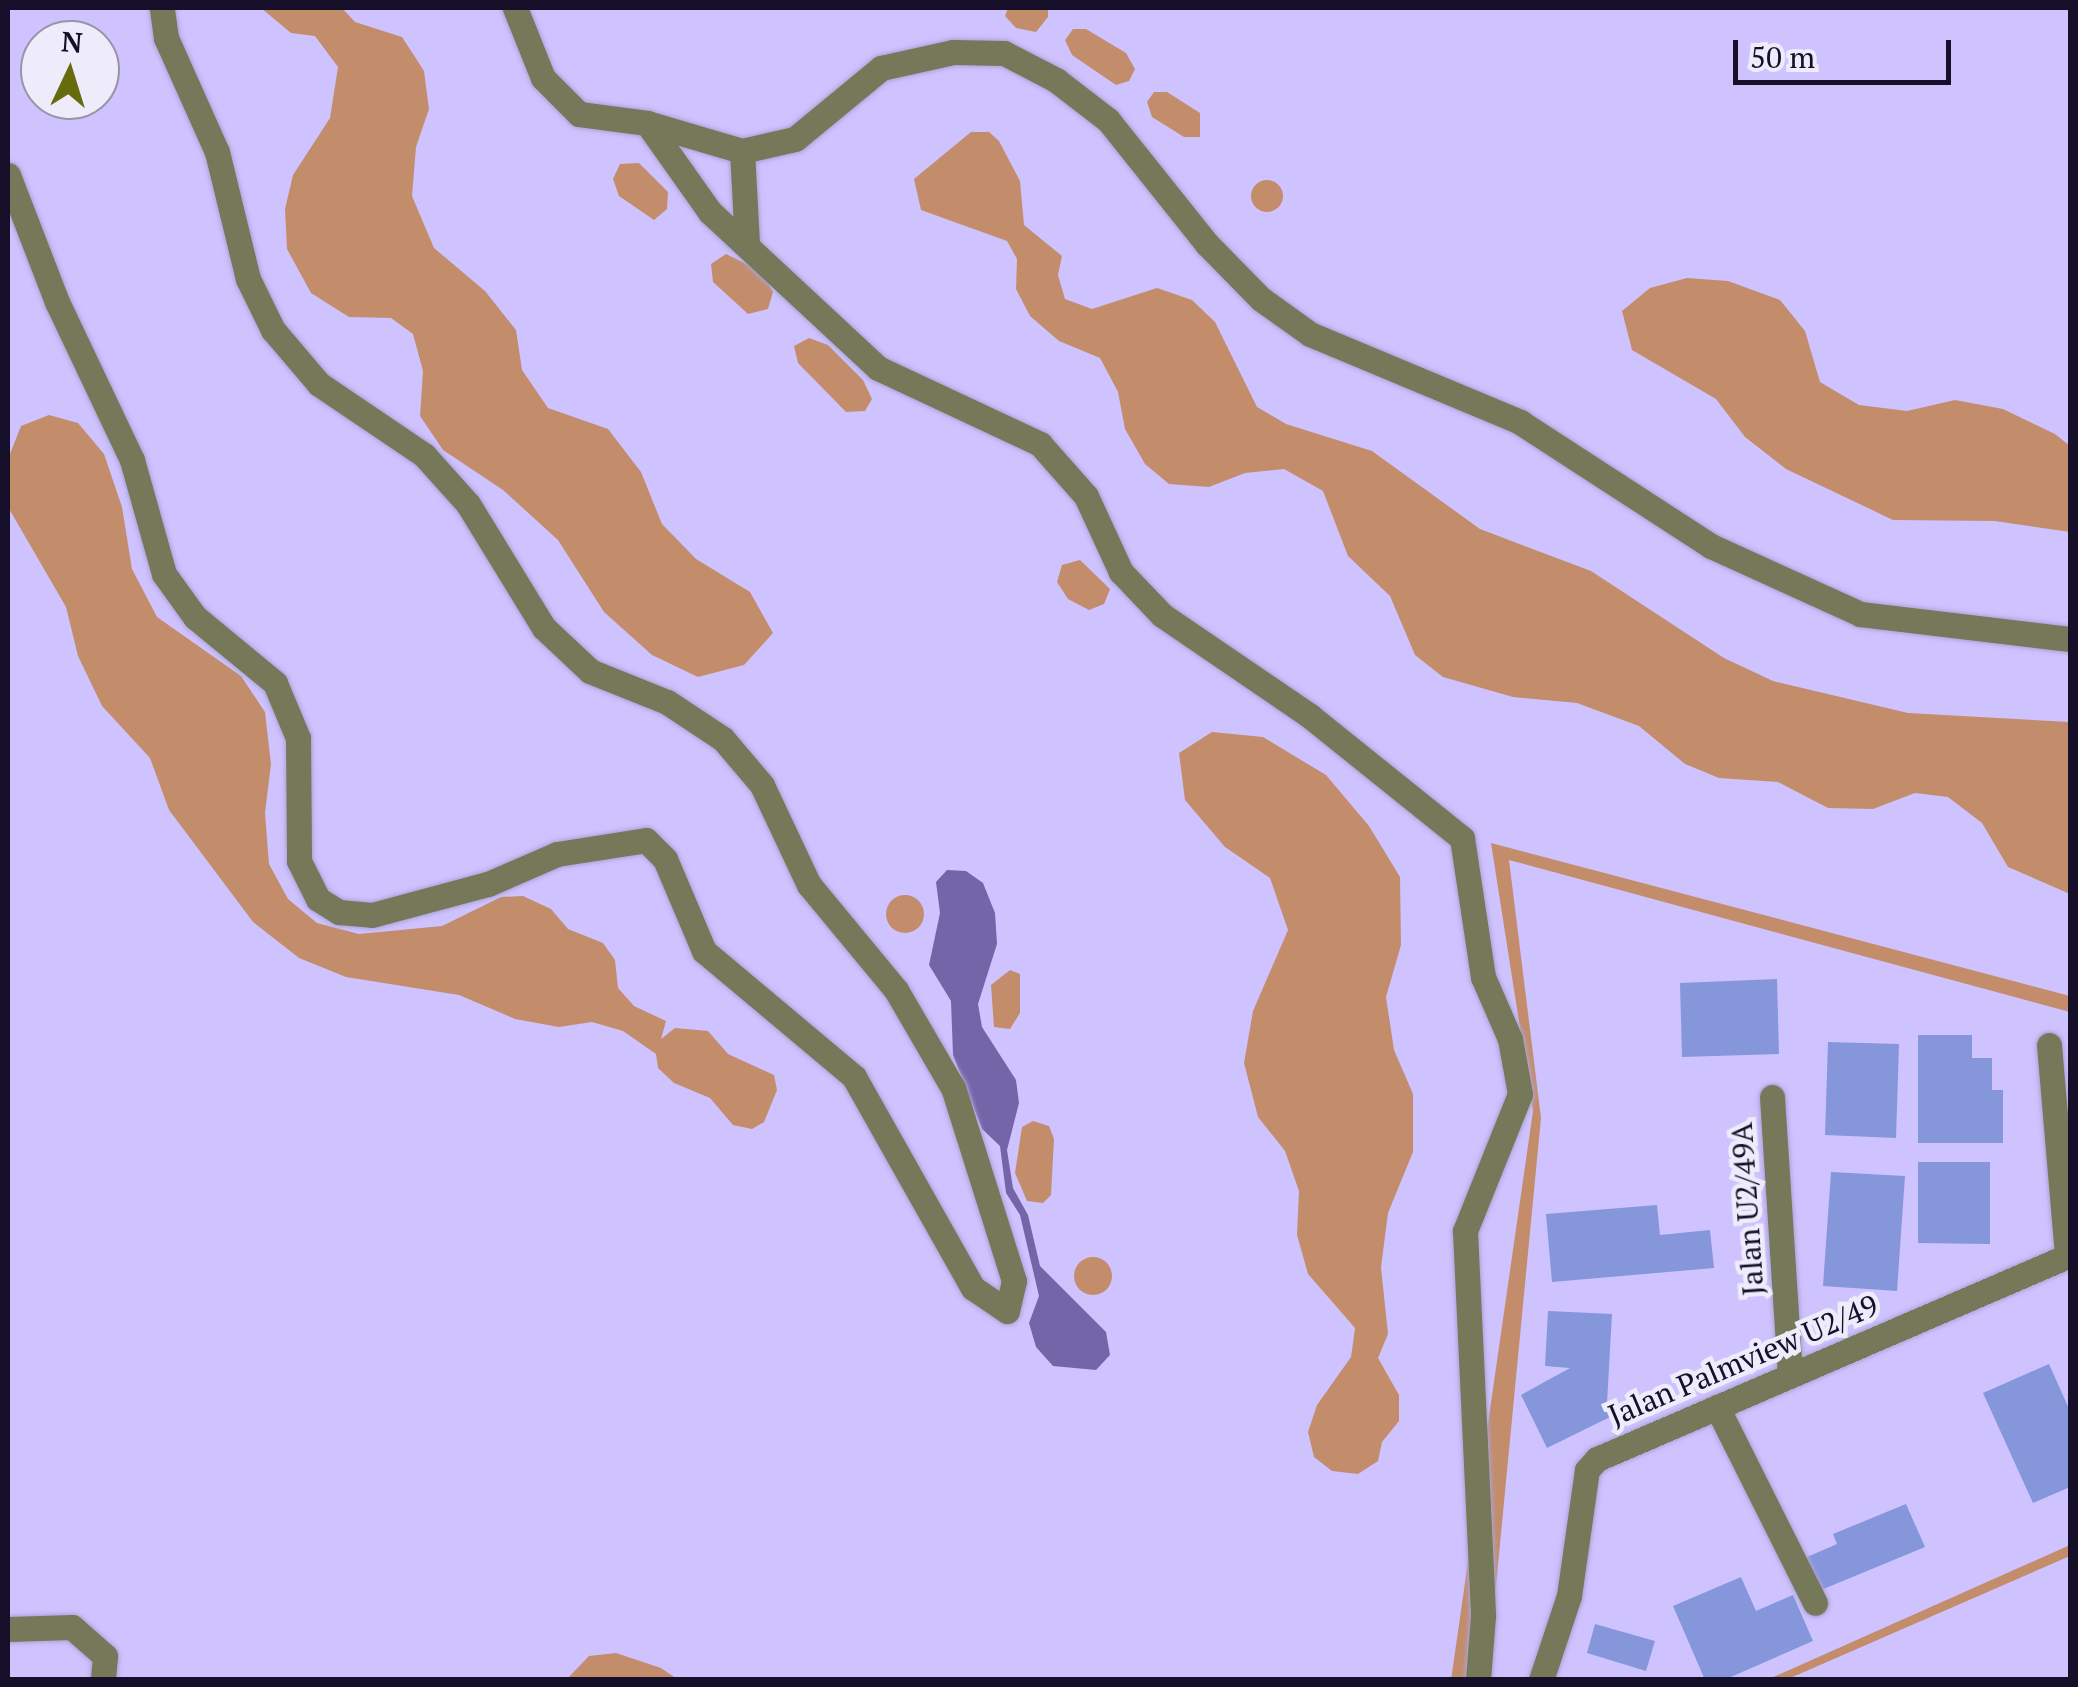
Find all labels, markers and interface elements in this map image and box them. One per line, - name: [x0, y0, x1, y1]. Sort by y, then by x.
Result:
- north arrow: [20, 20, 120, 120]
- scale bar: [1738, 20, 1956, 82]
- text: N: [60, 22, 84, 61]
- text: 50 m: [1750, 37, 1815, 77]
- street label: Jalan U2/49A: [1723, 1121, 1771, 1297]
- street label: Jalan Palmview U2/49: [1603, 1287, 1883, 1433]

